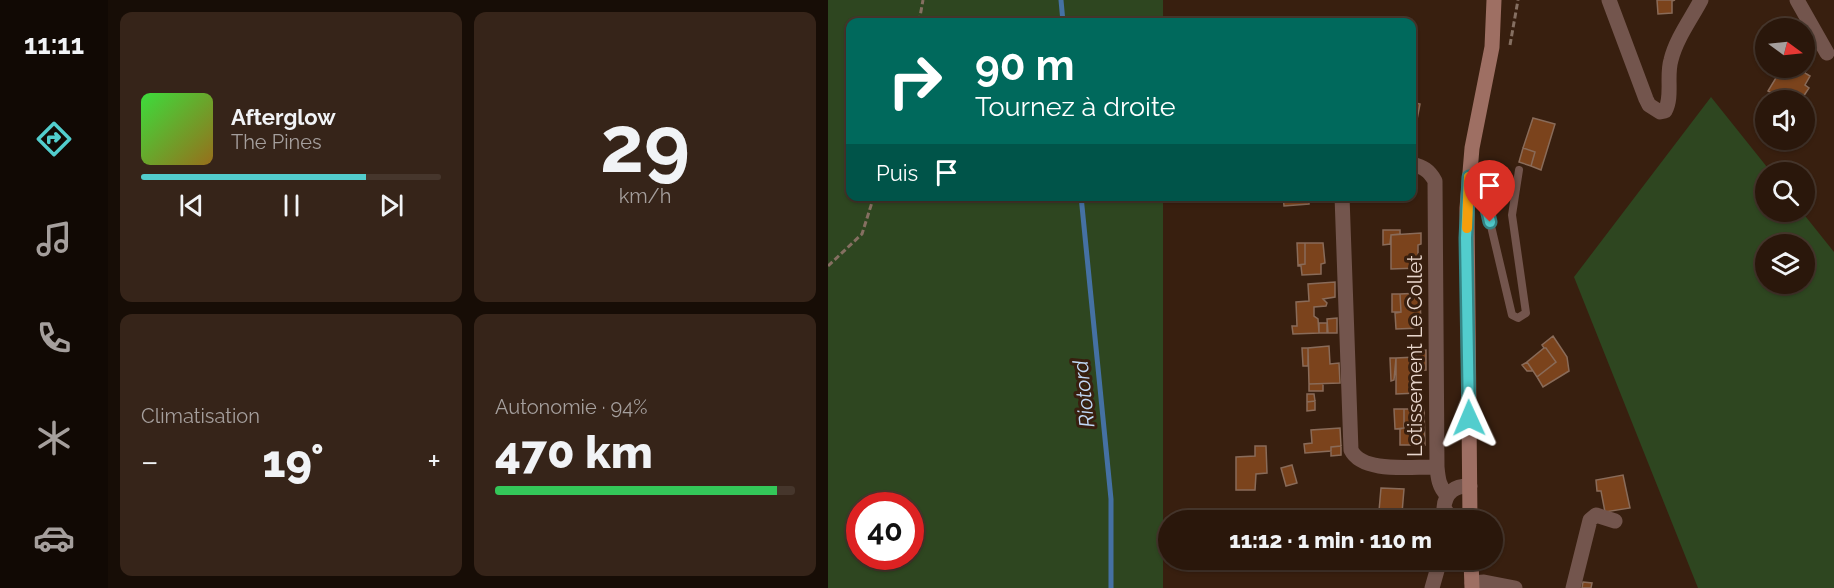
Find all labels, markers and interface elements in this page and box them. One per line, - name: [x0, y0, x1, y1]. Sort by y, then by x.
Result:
- north arrow: [1755, 18, 1815, 78]
- map controls: [1755, 18, 1815, 294]
- text: 11:11: [24, 29, 84, 60]
- text: 90 m: [975, 41, 1075, 90]
- icon: right: [876, 42, 954, 120]
- button: sound: [1755, 90, 1815, 150]
- text: Tournez à droite: [975, 91, 1176, 122]
- text: 29: [600, 99, 690, 190]
- text: Afterglow: [231, 104, 336, 130]
- icon: directions: [33, 118, 75, 160]
- text: The Pines: [231, 130, 322, 154]
- icon: arrive: [930, 156, 963, 189]
- text: Puis: [876, 160, 918, 186]
- pin: [1464, 160, 1515, 222]
- button: search: [1755, 162, 1815, 222]
- icon: arrive: [1473, 169, 1506, 202]
- text: km/h: [619, 184, 671, 208]
- icon: previous: [175, 189, 208, 222]
- icon: pause: [275, 189, 308, 222]
- icon: next: [375, 189, 408, 222]
- icon: music: [33, 218, 75, 260]
- button: layers: [1755, 234, 1815, 294]
- street label: Lotissement Le Collet: [1403, 255, 1427, 457]
- icon: phone: [33, 317, 75, 359]
- water label: Riotord: [1068, 359, 1099, 429]
- position arrow: [1437, 386, 1501, 450]
- text: Autonomie · 94%: [495, 395, 648, 419]
- text: Climatisation: [141, 404, 260, 428]
- icon: climate: [33, 417, 75, 459]
- text: 470 km: [495, 426, 653, 479]
- text: 19°: [262, 435, 324, 488]
- text: −: [141, 442, 159, 481]
- text: +: [427, 442, 441, 481]
- speed limit sign: 40: [846, 492, 924, 570]
- icon: car: [33, 517, 75, 559]
- text: 11:12 · 1 min · 110 m: [1229, 527, 1432, 553]

